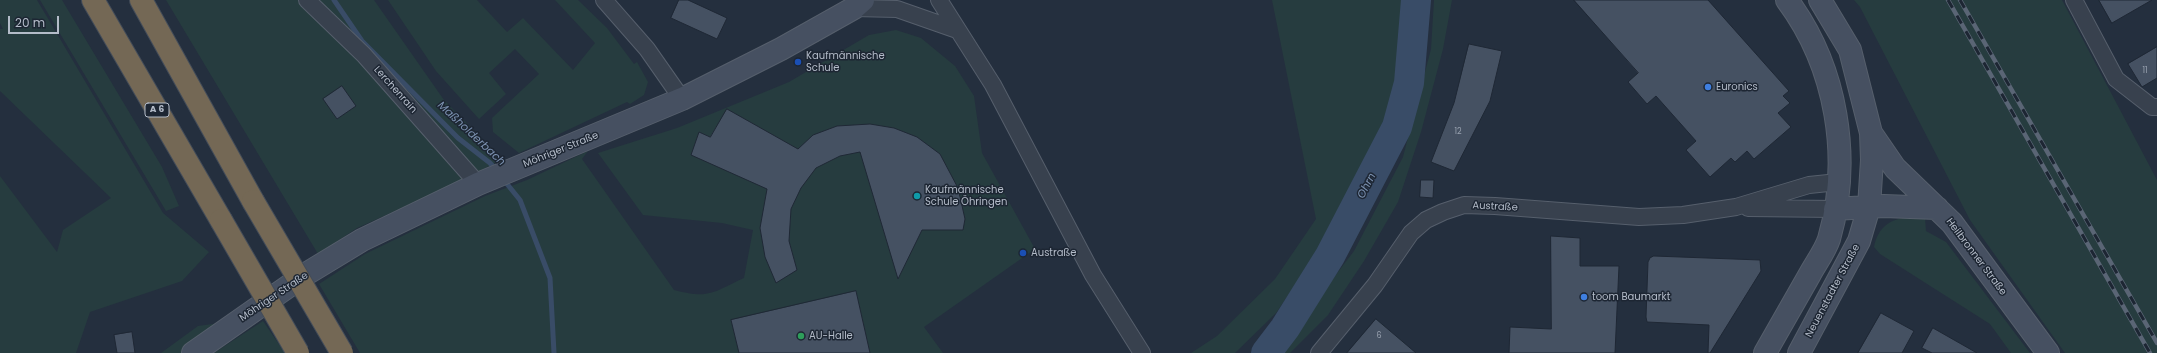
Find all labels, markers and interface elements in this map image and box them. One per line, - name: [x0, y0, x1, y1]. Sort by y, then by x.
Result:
- scale bar: [10, 8, 61, 34]
- text: 20 m: [15, 14, 45, 31]
- place label: Kaufmännische Schule: [806, 50, 885, 74]
- marker: Kaufmännische Schule: [793, 57, 803, 67]
- street label: Lerchenrain: [371, 64, 419, 116]
- house number: 11: [2142, 66, 2148, 76]
- place label: Euronics: [1716, 81, 1758, 93]
- marker: Euronics: [1703, 82, 1713, 92]
- water label: Maßholderbach: [434, 99, 508, 169]
- road number: A 6: [145, 103, 169, 117]
- house number: 12: [1454, 127, 1462, 137]
- street label: Möhriger Straße: [522, 129, 600, 171]
- water label: Ohrn: [1355, 171, 1379, 201]
- place label: Kaufmännische Schule Öhringen: [925, 184, 1007, 208]
- marker: Kaufmännische Schule Öhringen: [912, 191, 922, 201]
- street label: Austraße: [1472, 200, 1518, 214]
- street label: Heilbronner Straße: [1943, 216, 2009, 298]
- street label: Neuenstadter Straße: [1803, 242, 1863, 340]
- place label: Austraße: [1031, 247, 1076, 259]
- marker: Austraße: [1018, 248, 1028, 258]
- street label: Möhriger Straße: [237, 270, 311, 324]
- place label: toom Baumarkt: [1592, 291, 1670, 303]
- marker: toom Baumarkt: [1579, 292, 1589, 302]
- place label: AU-Halle: [809, 330, 853, 342]
- marker: AU-Halle: [796, 331, 806, 341]
- house number: 6: [1376, 331, 1382, 341]

